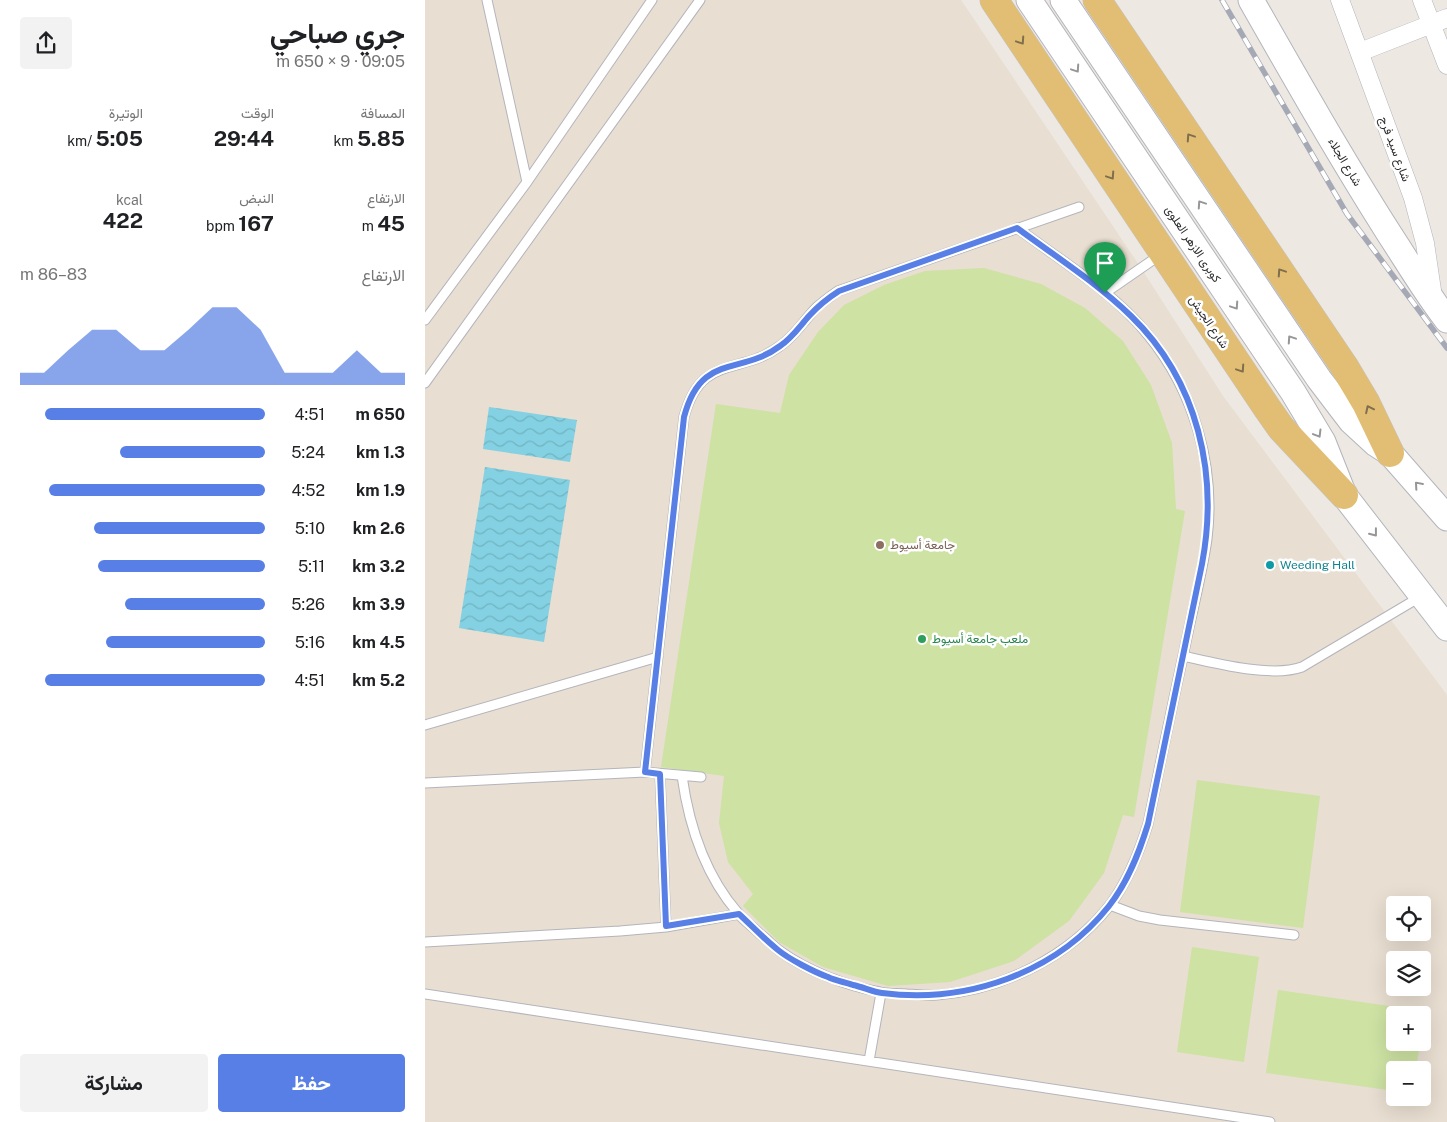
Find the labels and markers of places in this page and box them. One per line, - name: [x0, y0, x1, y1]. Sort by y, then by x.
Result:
- pin: [1084, 242, 1126, 293]
- place label: جامعة أسيوط: [890, 538, 955, 553]
- marker: جامعة أسيوط: [874, 539, 886, 551]
- place label: Weeding Hall: [1280, 558, 1355, 572]
- marker: Weeding Hall: [1264, 559, 1276, 571]
- place label: ملعب جامعة أسيوط: [932, 632, 1028, 647]
- marker: ملعب جامعة أسيوط: [916, 633, 928, 645]

